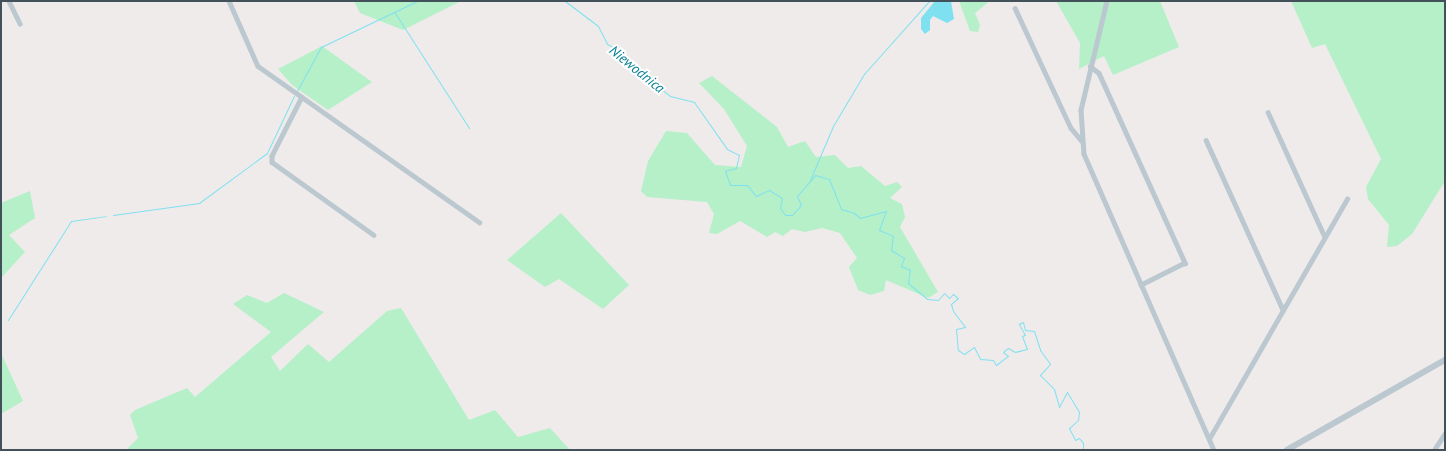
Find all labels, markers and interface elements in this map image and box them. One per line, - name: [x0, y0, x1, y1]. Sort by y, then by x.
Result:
- water label: Niewodnica: [606, 42, 668, 96]

